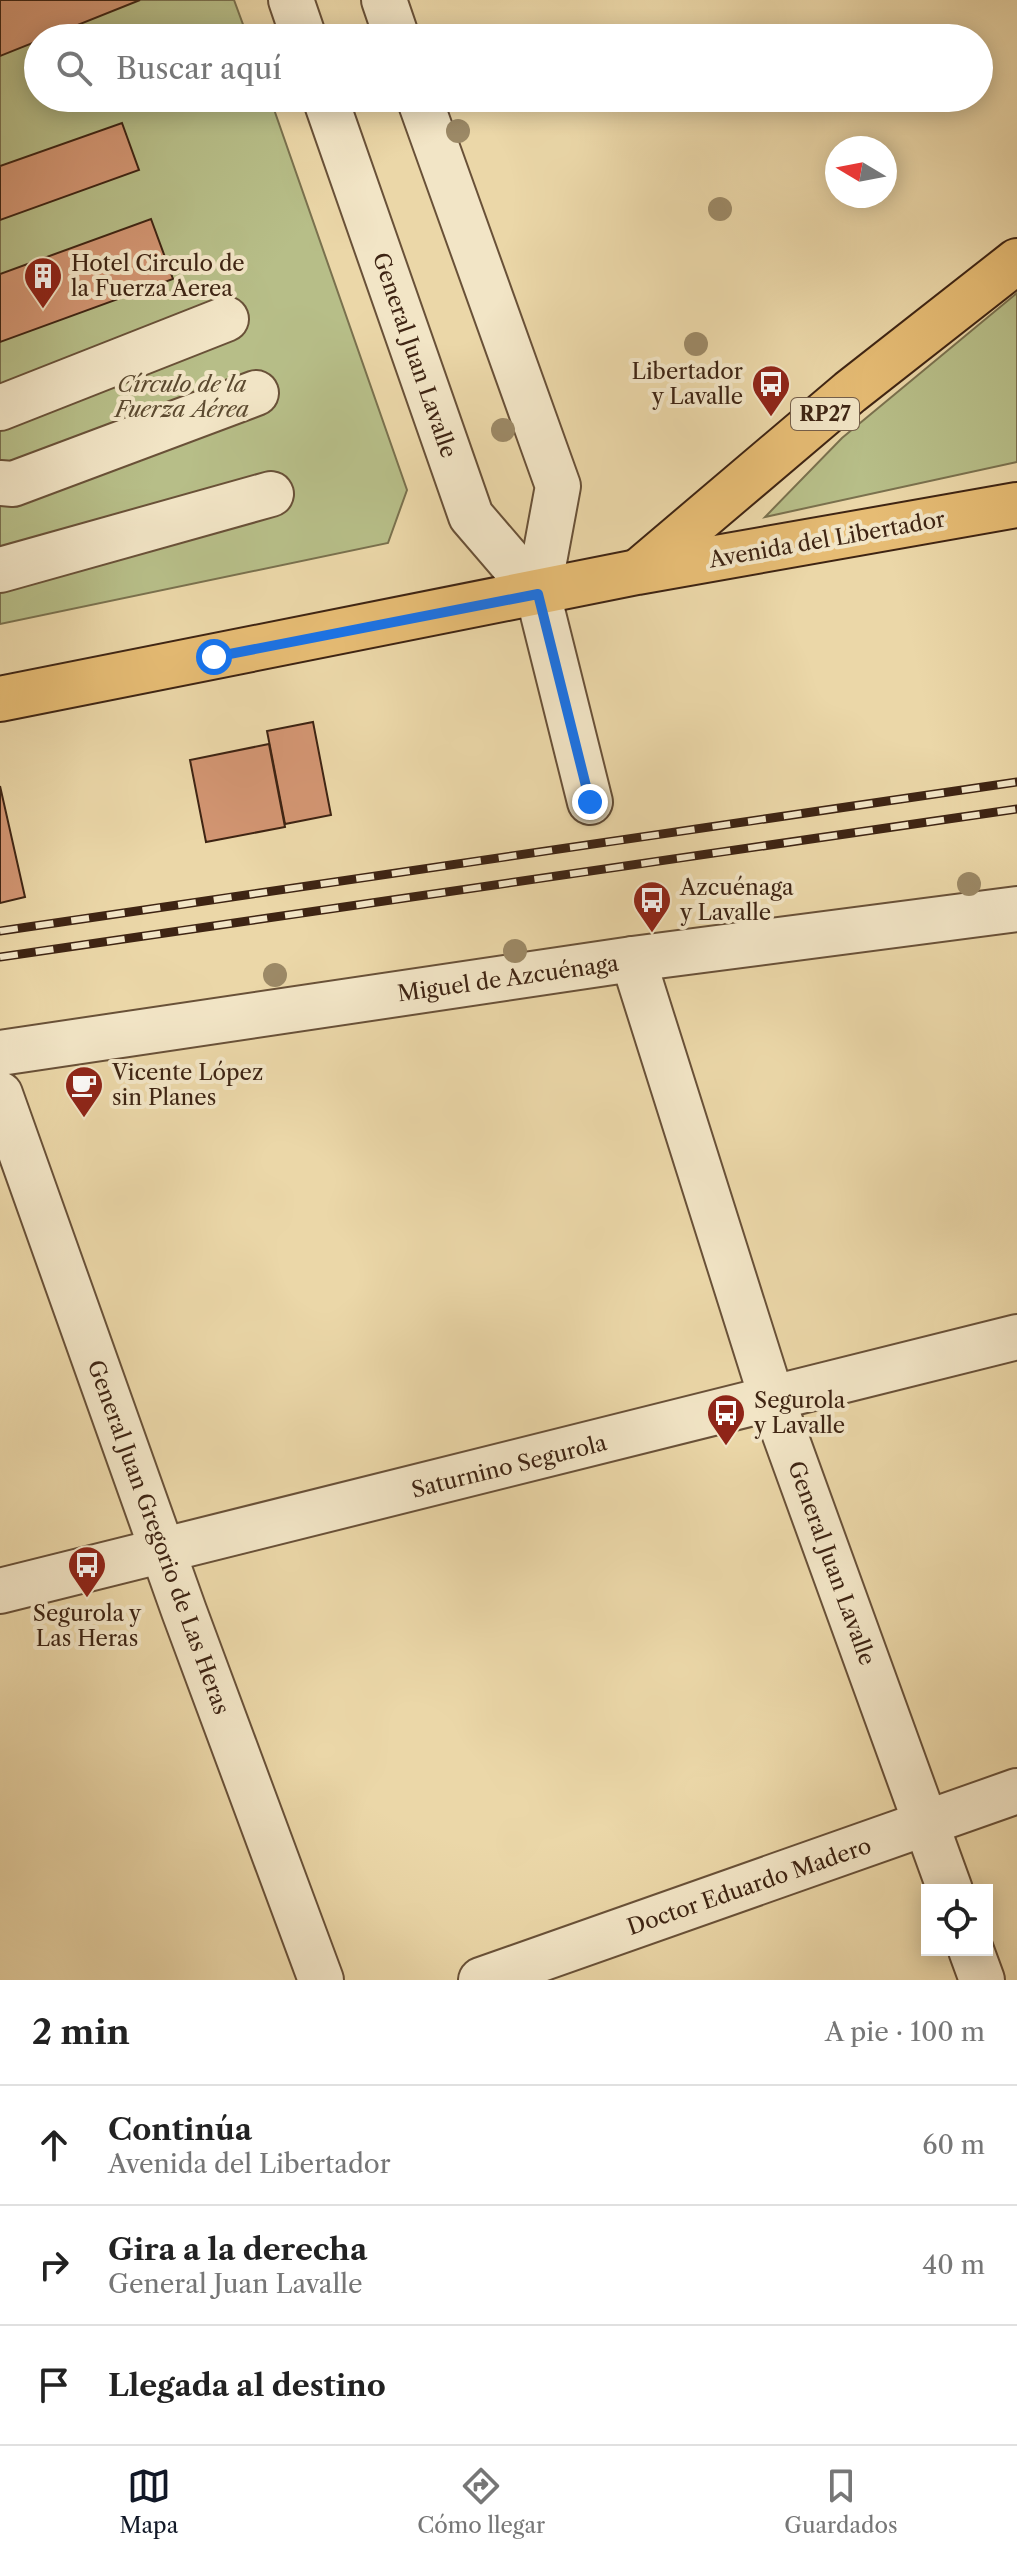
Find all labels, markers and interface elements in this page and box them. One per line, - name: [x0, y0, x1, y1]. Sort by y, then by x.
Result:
- search box: [24, 24, 993, 112]
- icon: search: [52, 46, 96, 90]
- text: Buscar aquí: [116, 50, 282, 87]
- north arrow: [825, 136, 897, 208]
- street label: General Juan Lavalle: [367, 249, 462, 461]
- place label: Hotel Circulo de la Fuerza Aerea: [71, 250, 245, 302]
- building icon: Hotel Circulo de la Fuerza Aerea: [22, 255, 64, 310]
- place label: Libertador y Lavalle: [632, 358, 743, 410]
- bus stop icon: Libertador y Lavalle: [750, 363, 792, 418]
- park label: Círculo de la Fuerza Aérea: [113, 371, 249, 423]
- road number: RP27: [791, 398, 859, 430]
- street label: Avenida del Libertador: [706, 505, 947, 574]
- route start: [196, 639, 232, 675]
- route end: [572, 784, 608, 820]
- place label: Azcuénaga y Lavalle: [679, 874, 794, 926]
- bus stop icon: Azcuénaga y Lavalle: [631, 879, 673, 934]
- street label: Miguel de Azcuénaga: [396, 950, 621, 1007]
- place label: Vicente López sin Planes: [111, 1059, 263, 1111]
- cafe icon: Vicente López sin Planes: [63, 1064, 105, 1119]
- street label: General Juan Gregorio de Las Heras: [82, 1356, 235, 1718]
- place label: Segurola y Lavalle: [753, 1387, 846, 1439]
- bus stop icon: Segurola y Lavalle: [705, 1392, 747, 1447]
- street label: Saturnino Segurola: [409, 1429, 610, 1504]
- street label: General Juan Lavalle: [782, 1457, 881, 1669]
- bus stop icon: Segurola y Las Heras: [66, 1544, 108, 1599]
- place label: Segurola y Las Heras: [33, 1600, 142, 1652]
- street label: Doctor Eduardo Madero: [624, 1832, 875, 1941]
- map controls: [921, 1884, 993, 1956]
- button: locate: [921, 1884, 993, 1956]
- text: 2 min: [32, 2011, 130, 2053]
- text: A pie · 100 m: [825, 2016, 985, 2048]
- text: Continúa: [108, 2111, 252, 2148]
- icon: ahead: [32, 2123, 76, 2167]
- text: 60 m: [922, 2129, 985, 2161]
- text: Avenida del Libertador: [108, 2148, 391, 2180]
- text: Gira a la derecha: [108, 2231, 367, 2268]
- icon: right: [32, 2243, 76, 2287]
- text: 40 m: [922, 2249, 985, 2281]
- text: General Juan Lavalle: [108, 2268, 363, 2300]
- icon: arrive: [32, 2363, 76, 2407]
- text: Llegada al destino: [108, 2367, 386, 2404]
- tab: Mapa: [119, 2464, 178, 2539]
- tab: Cómo llegar: [417, 2464, 545, 2539]
- tab: Guardados: [784, 2464, 898, 2539]

